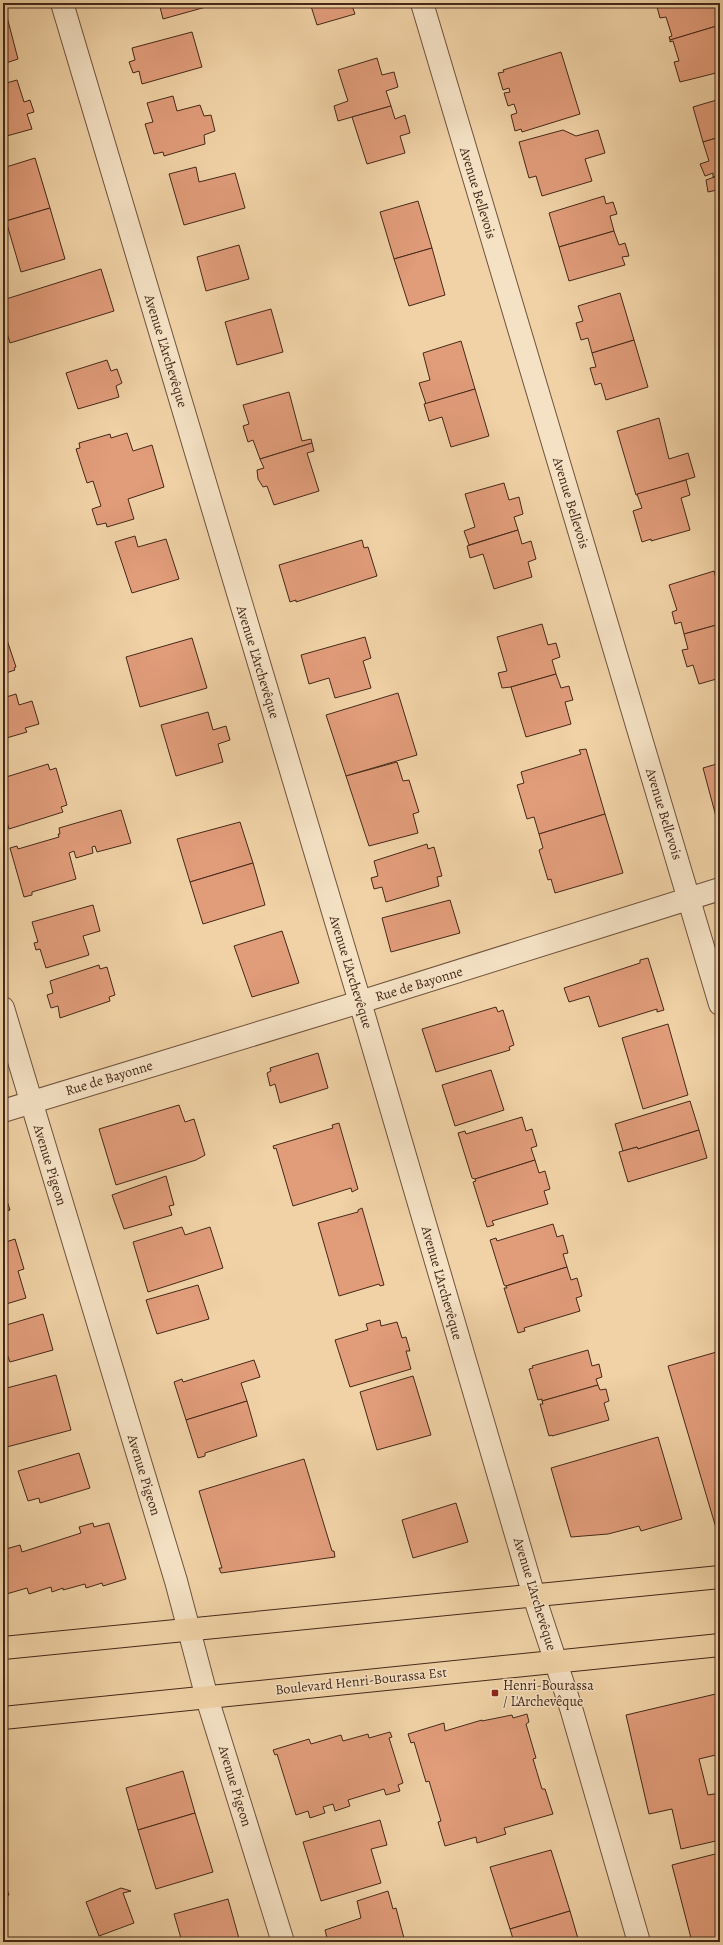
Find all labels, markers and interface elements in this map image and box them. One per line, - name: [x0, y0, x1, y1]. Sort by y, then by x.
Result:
- street label: Avenue Bellevois: [455, 144, 501, 241]
- street label: Avenue L'Archevêque: [139, 291, 192, 410]
- street label: Avenue Bellevois: [548, 454, 594, 551]
- street label: Avenue L'Archevêque: [231, 602, 284, 721]
- street label: Avenue Bellevois: [641, 765, 687, 862]
- street label: Avenue L'Archevêque: [324, 912, 377, 1031]
- street label: Rue de Bayonne: [373, 962, 465, 1006]
- street label: Rue de Bayonne: [63, 1056, 155, 1100]
- street label: Avenue Pigeon: [28, 1121, 71, 1208]
- street label: Avenue L'Archevêque: [416, 1223, 467, 1342]
- street label: Avenue Pigeon: [122, 1431, 165, 1518]
- street label: Avenue L'Archevêque: [508, 1534, 561, 1653]
- street label: Boulevard Henri-Bourassa Est: [274, 1662, 448, 1699]
- place label: Henri-Bourassa / L'Archevêque: [503, 1676, 594, 1711]
- marker: Henri-Bourassa / L'Archevêque: [490, 1688, 500, 1698]
- street label: Avenue Pigeon: [213, 1742, 256, 1829]

